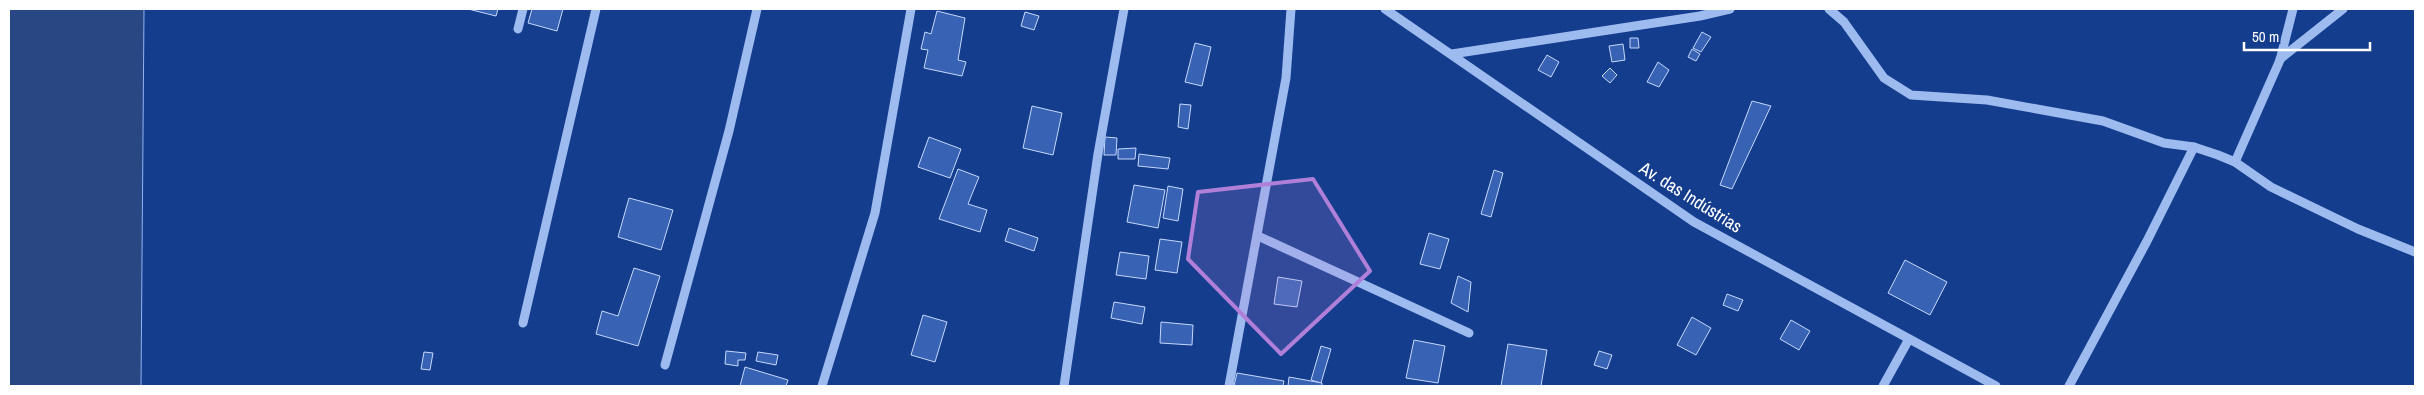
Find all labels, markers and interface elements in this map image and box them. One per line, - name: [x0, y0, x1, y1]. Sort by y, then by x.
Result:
- scale bar: [2244, 20, 2370, 52]
- text: 50 m: [2252, 26, 2279, 47]
- street label: Av. das Indústrias: [1634, 155, 1747, 239]

